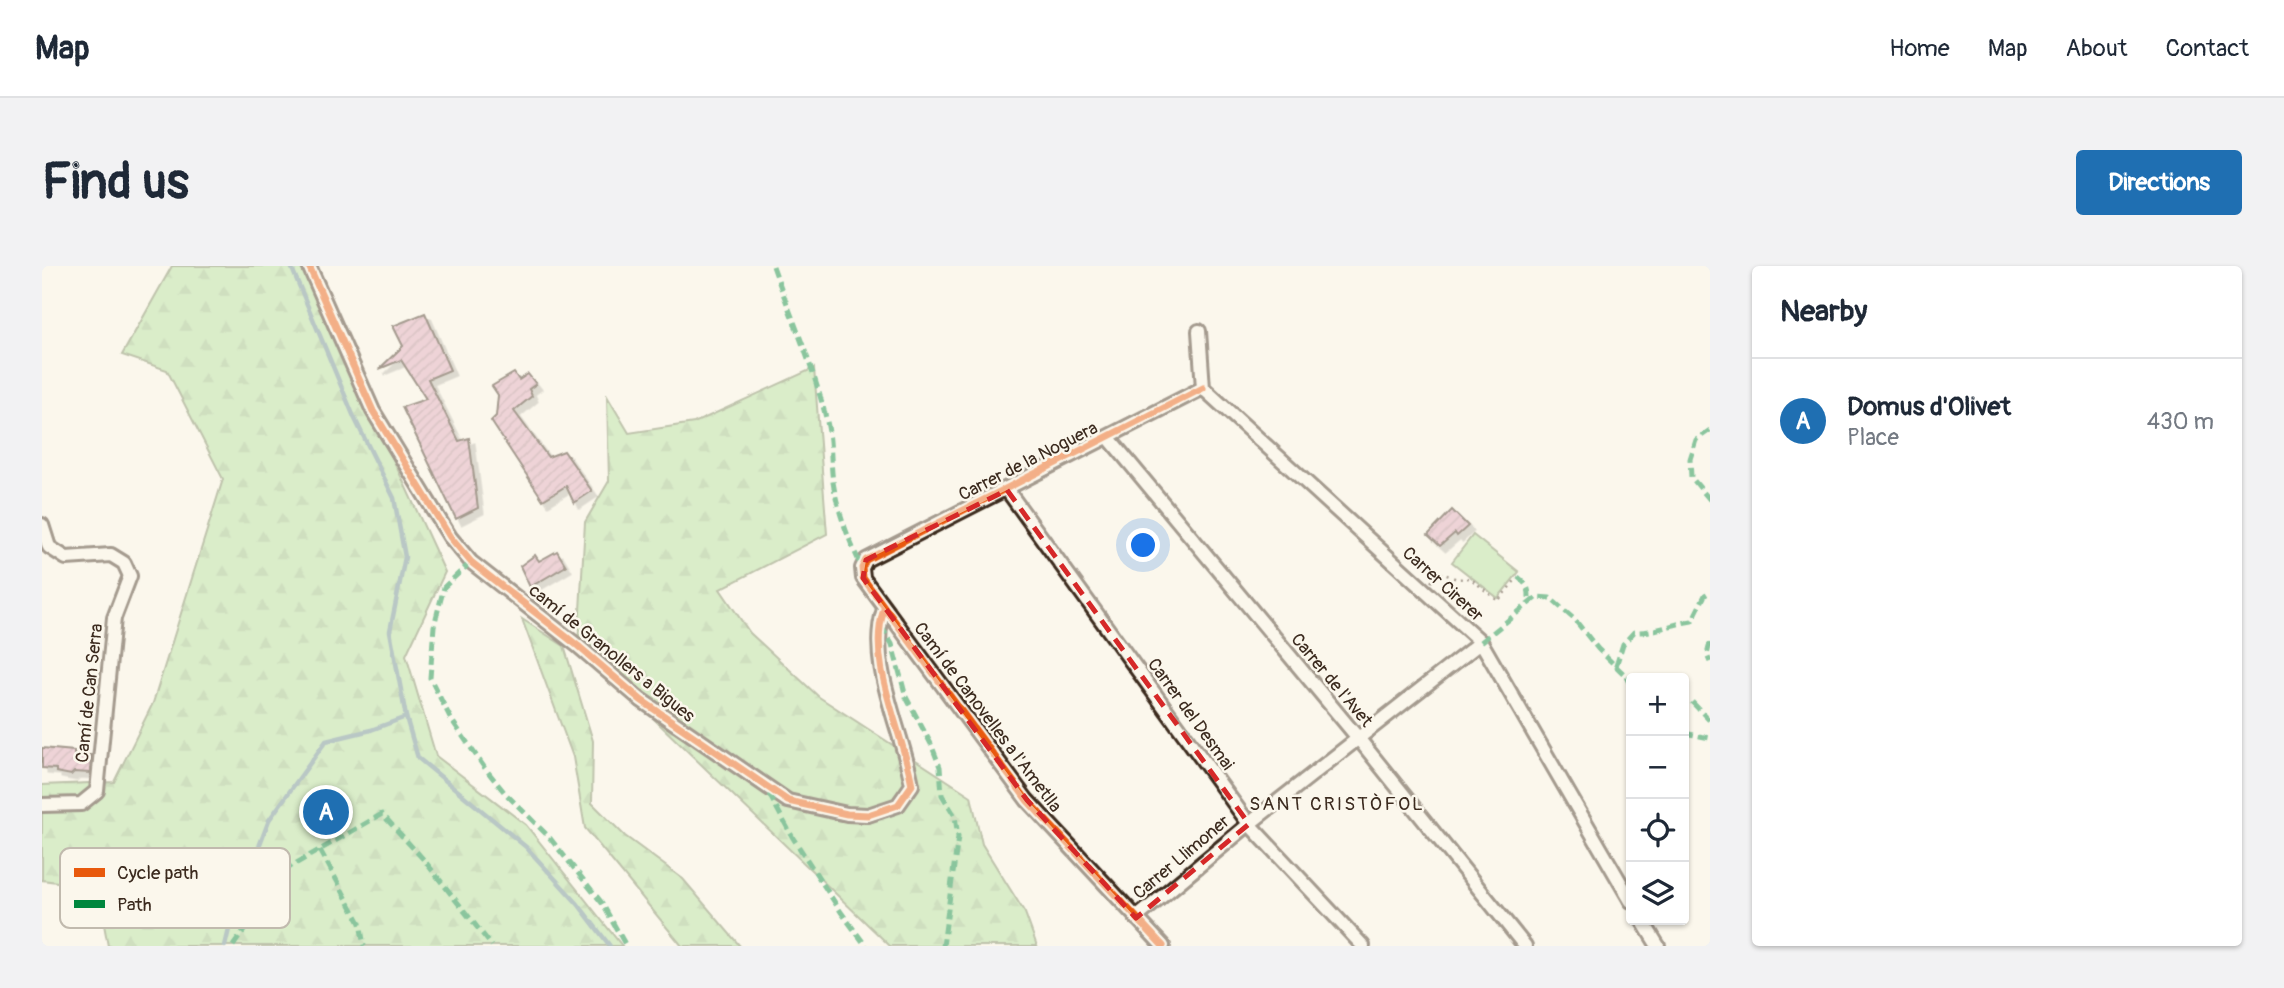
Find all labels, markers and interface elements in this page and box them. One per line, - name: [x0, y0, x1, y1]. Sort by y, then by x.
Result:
- text: Map: [35, 28, 90, 69]
- text: Home: [1889, 34, 1950, 63]
- text: Map: [1988, 34, 2028, 63]
- text: About: [2066, 34, 2128, 63]
- text: Contact: [2166, 34, 2249, 63]
- button: Directions: [2076, 150, 2242, 215]
- text: Find us: [42, 152, 189, 213]
- text: Nearby: [1780, 293, 1867, 330]
- text: Domus d'Olivet: [1847, 391, 2011, 423]
- text: A: [1796, 407, 1810, 436]
- text: 430 m: [2147, 407, 2214, 436]
- street label: Carrer de la Noguera: [955, 416, 1102, 506]
- text: Place: [1847, 423, 1899, 452]
- your location: [1126, 528, 1160, 562]
- street label: Carrer Cirerer: [1397, 542, 1489, 627]
- street label: camí de Granollers a Bigues: [524, 579, 699, 728]
- street label: Camí de Canovelles a l'Ametlla: [909, 618, 1067, 817]
- street label: Camí de Can Serra: [71, 622, 108, 764]
- street label: Carrer de l'Avet: [1286, 629, 1378, 733]
- street label: Carrer del Desmai: [1142, 654, 1239, 775]
- map controls: [1626, 673, 1689, 925]
- button: +: [1626, 673, 1689, 736]
- button: −: [1626, 736, 1689, 799]
- pin: A: [303, 786, 349, 838]
- district label: SANT CRISTÒFOL: [1249, 792, 1425, 816]
- button: locate: [1626, 799, 1689, 862]
- street label: Carrer Llimoner: [1128, 810, 1235, 905]
- legend: [60, 848, 290, 928]
- text: Cycle path: [117, 861, 198, 885]
- button: layers: [1626, 862, 1689, 925]
- text: Path: [117, 893, 152, 917]

